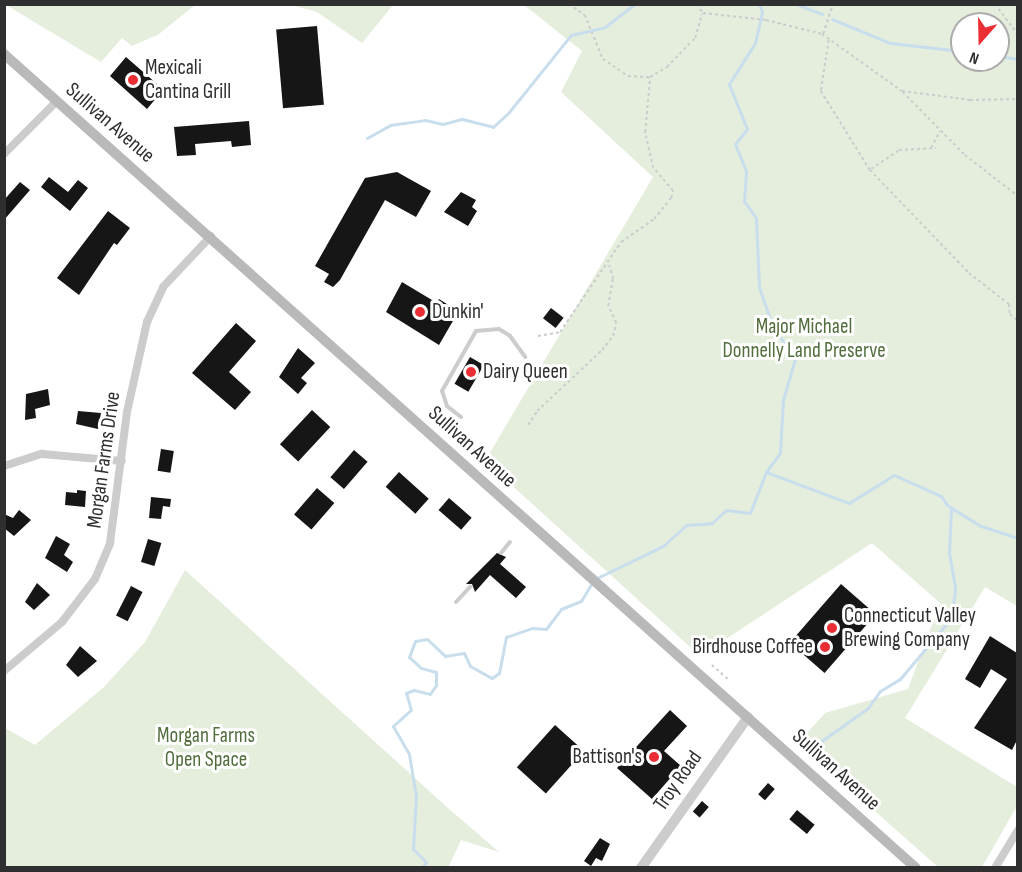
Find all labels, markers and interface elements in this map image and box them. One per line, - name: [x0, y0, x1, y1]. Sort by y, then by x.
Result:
- north arrow: [950, 12, 1010, 72]
- text: N: [967, 47, 982, 68]
- place label: Mexicali Cantina Grill: [145, 55, 231, 105]
- marker: Mexicali Cantina Grill: [126, 73, 140, 87]
- street label: Sullivan Avenue: [60, 78, 160, 168]
- place label: Dunkin': [432, 299, 484, 325]
- marker: Dunkin': [413, 305, 427, 319]
- park label: Major Michael Donnelly Land Preserve: [722, 314, 886, 364]
- place label: Dairy Queen: [483, 359, 568, 385]
- marker: Dairy Queen: [464, 365, 478, 379]
- street label: Morgan Farms Drive: [82, 390, 126, 530]
- street label: Sullivan Avenue: [423, 401, 521, 493]
- place label: Connecticut Valley Brewing Company: [844, 603, 976, 653]
- marker: Connecticut Valley Brewing Company: [825, 621, 839, 635]
- place label: Birdhouse Coffee: [692, 634, 813, 660]
- marker: Birdhouse Coffee: [818, 640, 832, 654]
- park label: Morgan Farms Open Space: [157, 723, 255, 773]
- street label: Sullivan Avenue: [787, 724, 885, 816]
- place label: Battison's: [572, 744, 642, 770]
- street label: Troy Road: [648, 746, 708, 816]
- marker: Battison's: [647, 750, 661, 764]

